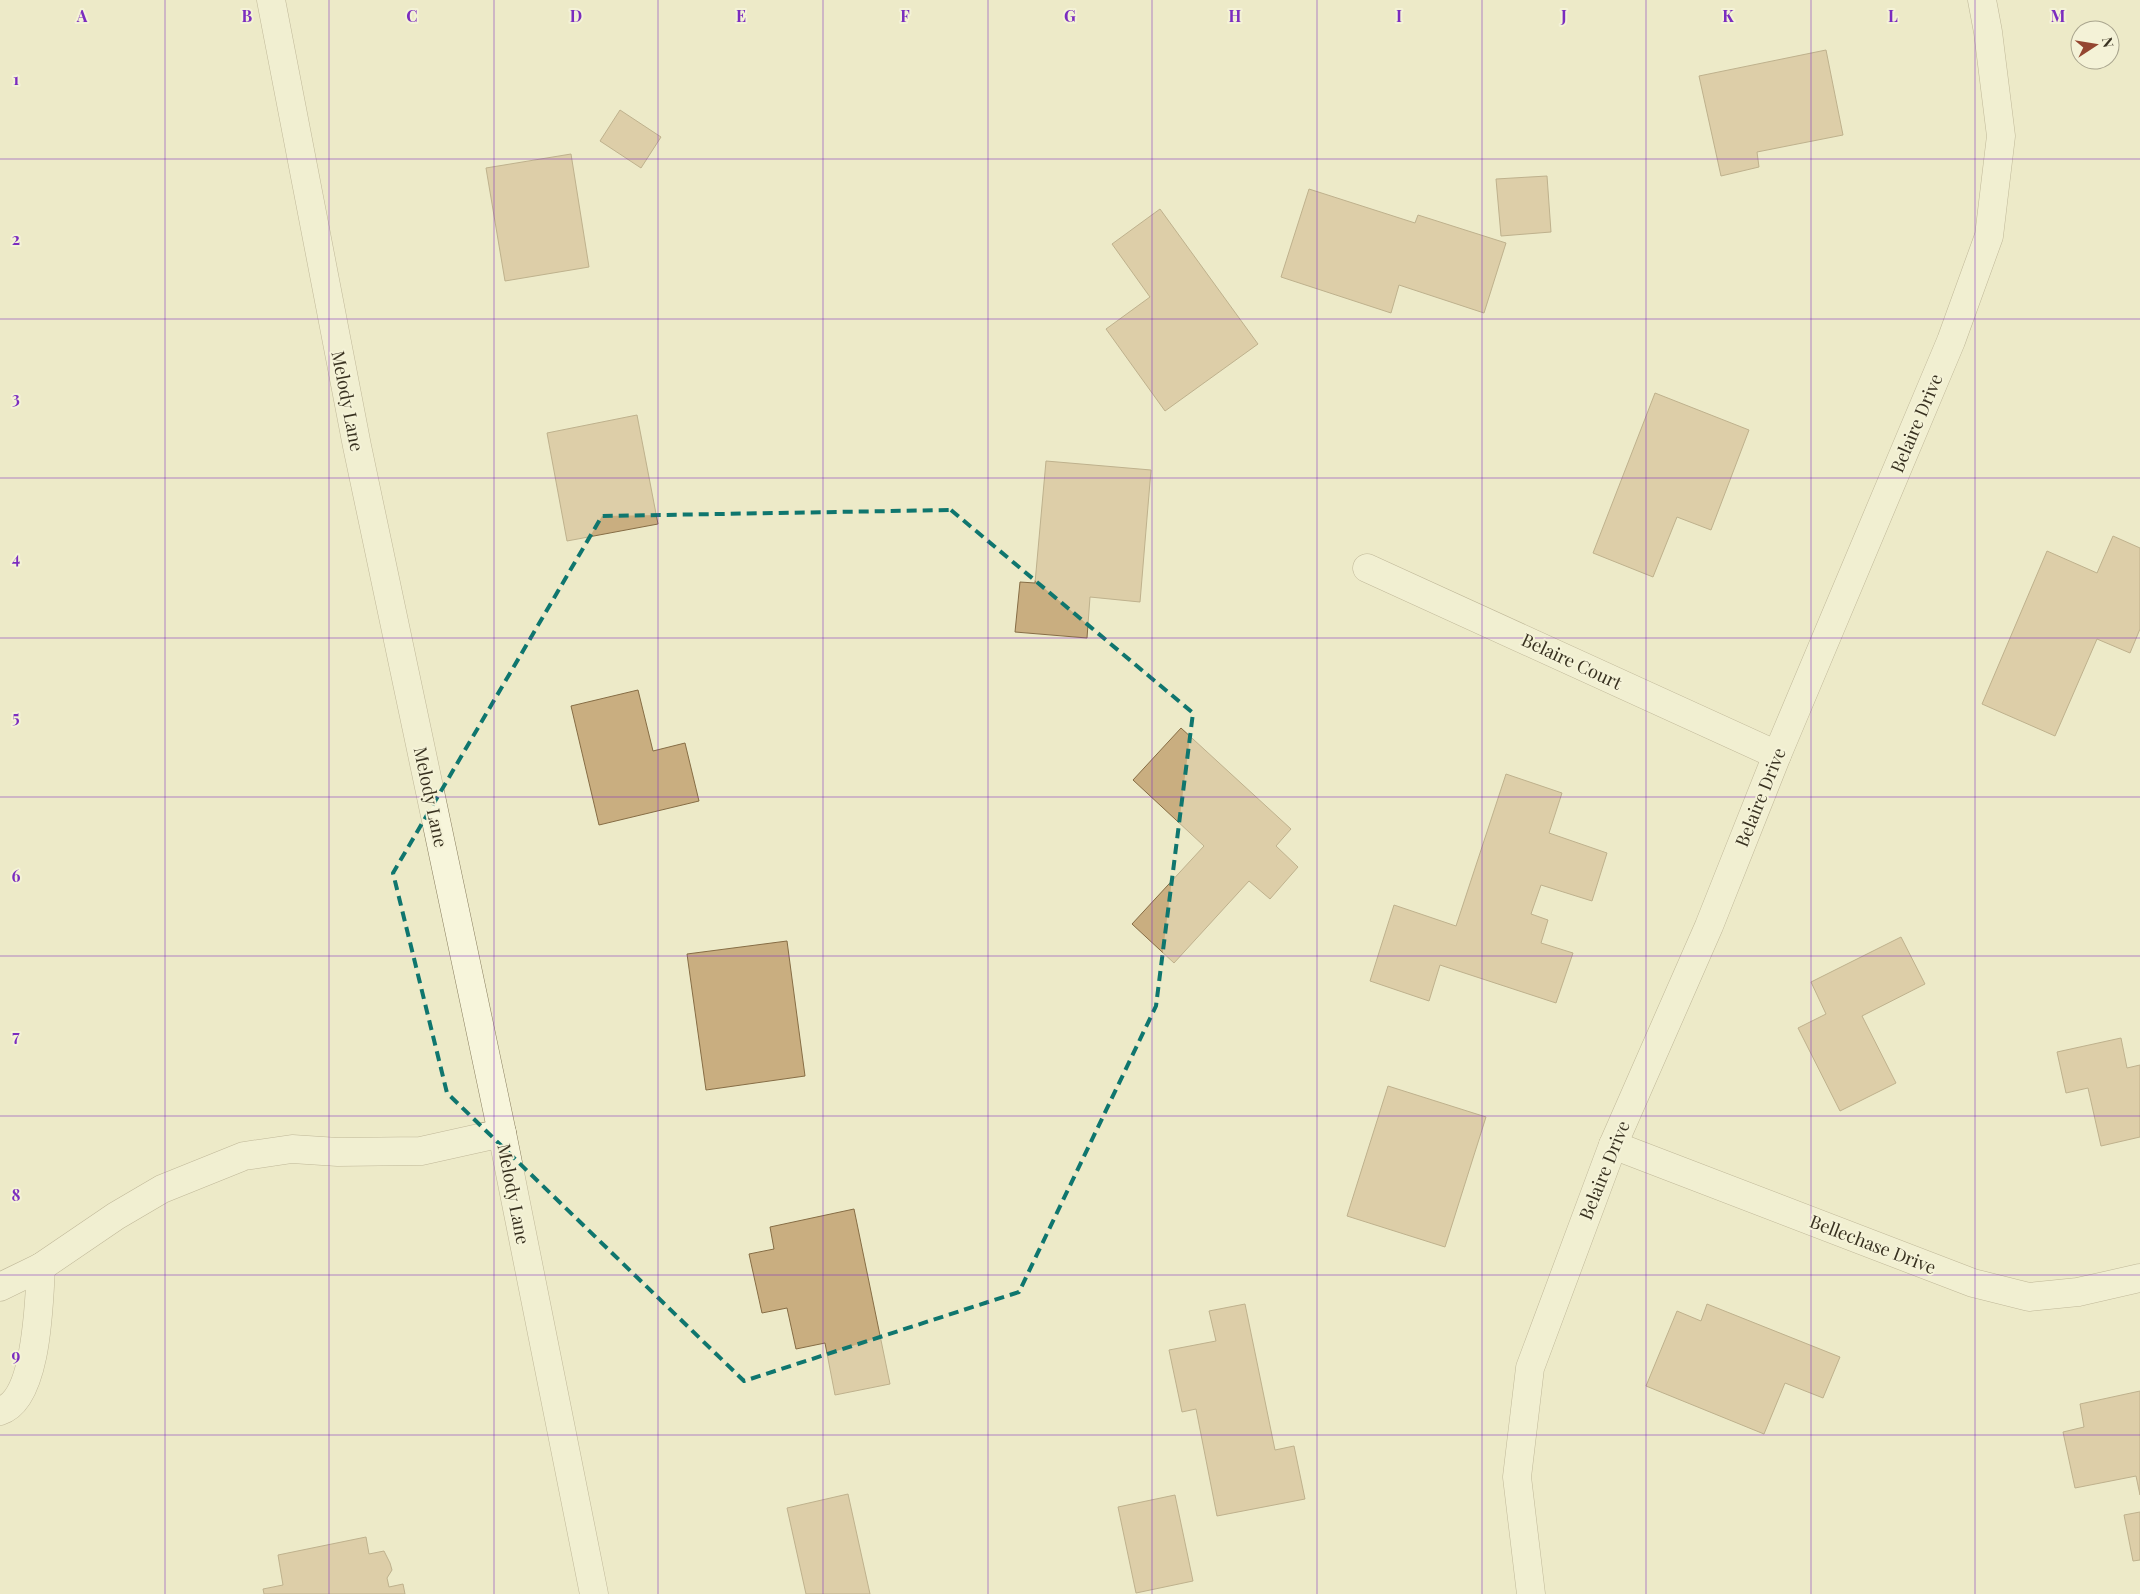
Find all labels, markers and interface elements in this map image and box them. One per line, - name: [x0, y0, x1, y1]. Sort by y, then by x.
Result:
- text: A: [76, 5, 88, 26]
- text: B: [242, 5, 253, 26]
- text: C: [406, 5, 418, 26]
- text: D: [570, 5, 582, 26]
- text: E: [736, 5, 746, 26]
- text: F: [900, 5, 910, 26]
- text: G: [1064, 5, 1076, 26]
- text: H: [1229, 5, 1242, 26]
- text: I: [1396, 5, 1402, 26]
- text: J: [1560, 5, 1567, 26]
- text: K: [1722, 5, 1734, 26]
- text: L: [1888, 5, 1898, 26]
- text: M: [2051, 5, 2066, 26]
- north arrow: [2070, 20, 2120, 70]
- text: N: [2098, 35, 2119, 49]
- text: 1: [13, 68, 19, 89]
- text: 2: [12, 228, 20, 249]
- street label: Melody Lane: [326, 349, 370, 453]
- street label: Belaire Drive: [1884, 370, 1948, 476]
- text: 3: [12, 387, 20, 408]
- text: 4: [12, 547, 20, 568]
- street label: Belaire Court: [1518, 627, 1627, 695]
- text: 5: [12, 706, 20, 727]
- street label: Melody Lane: [409, 744, 453, 850]
- street label: Belaire Drive: [1729, 744, 1791, 850]
- text: 6: [12, 865, 21, 886]
- text: 7: [12, 1025, 20, 1046]
- street label: Belaire Drive: [1573, 1117, 1635, 1223]
- street label: Melody Lane: [492, 1142, 536, 1246]
- text: 8: [12, 1184, 21, 1205]
- street label: Bellechase Drive: [1806, 1209, 1940, 1279]
- text: 9: [12, 1344, 21, 1365]

